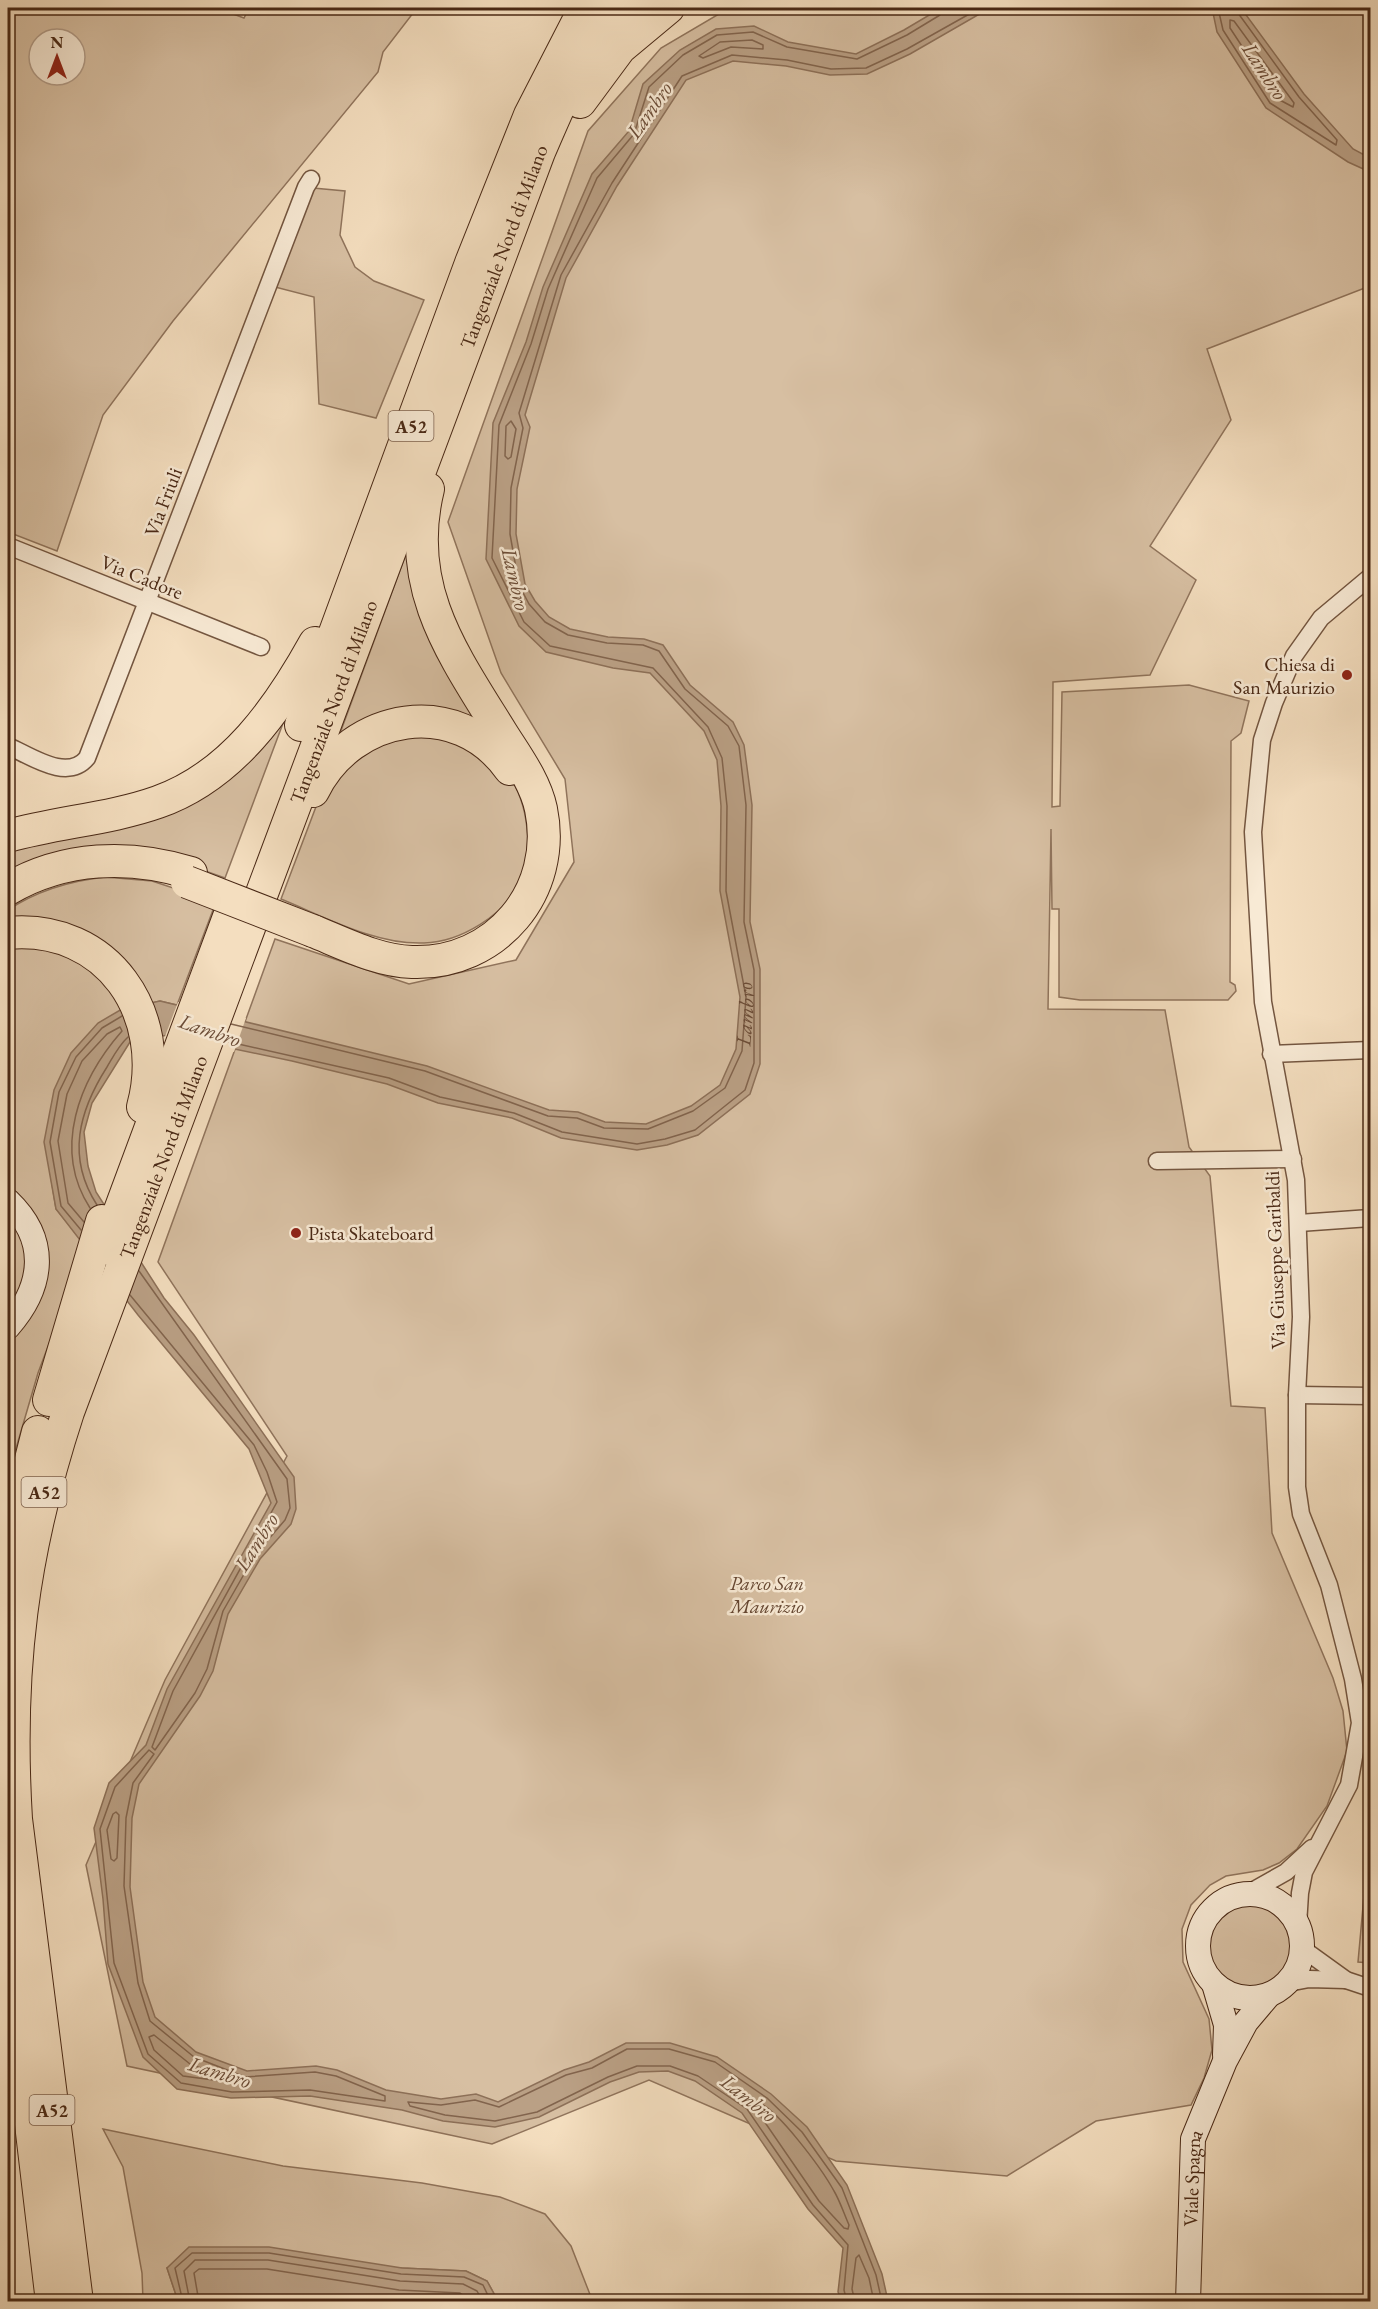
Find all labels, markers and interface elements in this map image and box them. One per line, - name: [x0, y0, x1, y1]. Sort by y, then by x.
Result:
- north arrow: [27, 27, 87, 87]
- text: N: [51, 32, 64, 53]
- water label: Lambro: [1236, 36, 1294, 105]
- water label: Lambro: [619, 76, 678, 145]
- street label: Tangenziale Nord di Milano: [454, 140, 554, 352]
- road number: A52: [388, 411, 434, 441]
- street label: Via Friuli: [138, 464, 188, 540]
- water label: Lambro: [495, 544, 536, 613]
- street label: Via Cadore: [97, 549, 187, 605]
- street label: Tangenziale Nord di Milano: [284, 596, 383, 807]
- place label: Chiesa di San Maurizio: [1233, 651, 1335, 700]
- marker: Chiesa di San Maurizio: [1340, 668, 1354, 682]
- water label: Lambro: [729, 980, 760, 1048]
- water label: Lambro: [175, 1007, 245, 1053]
- street label: Tangenziale Nord di Milano: [113, 1051, 213, 1263]
- street label: Via Giuseppe Garibaldi: [1259, 1170, 1291, 1350]
- place label: Pista Skateboard: [308, 1220, 435, 1246]
- marker: Pista Skateboard: [289, 1226, 303, 1240]
- road number: A52: [22, 1477, 66, 1507]
- water label: Lambro: [227, 1508, 284, 1577]
- park label: Parco San Maurizio: [729, 1570, 804, 1619]
- water label: Lambro: [185, 2049, 254, 2094]
- water label: Lambro: [715, 2067, 782, 2128]
- road number: A52: [29, 2095, 74, 2125]
- street label: Viale Spagna: [1177, 2125, 1209, 2227]

